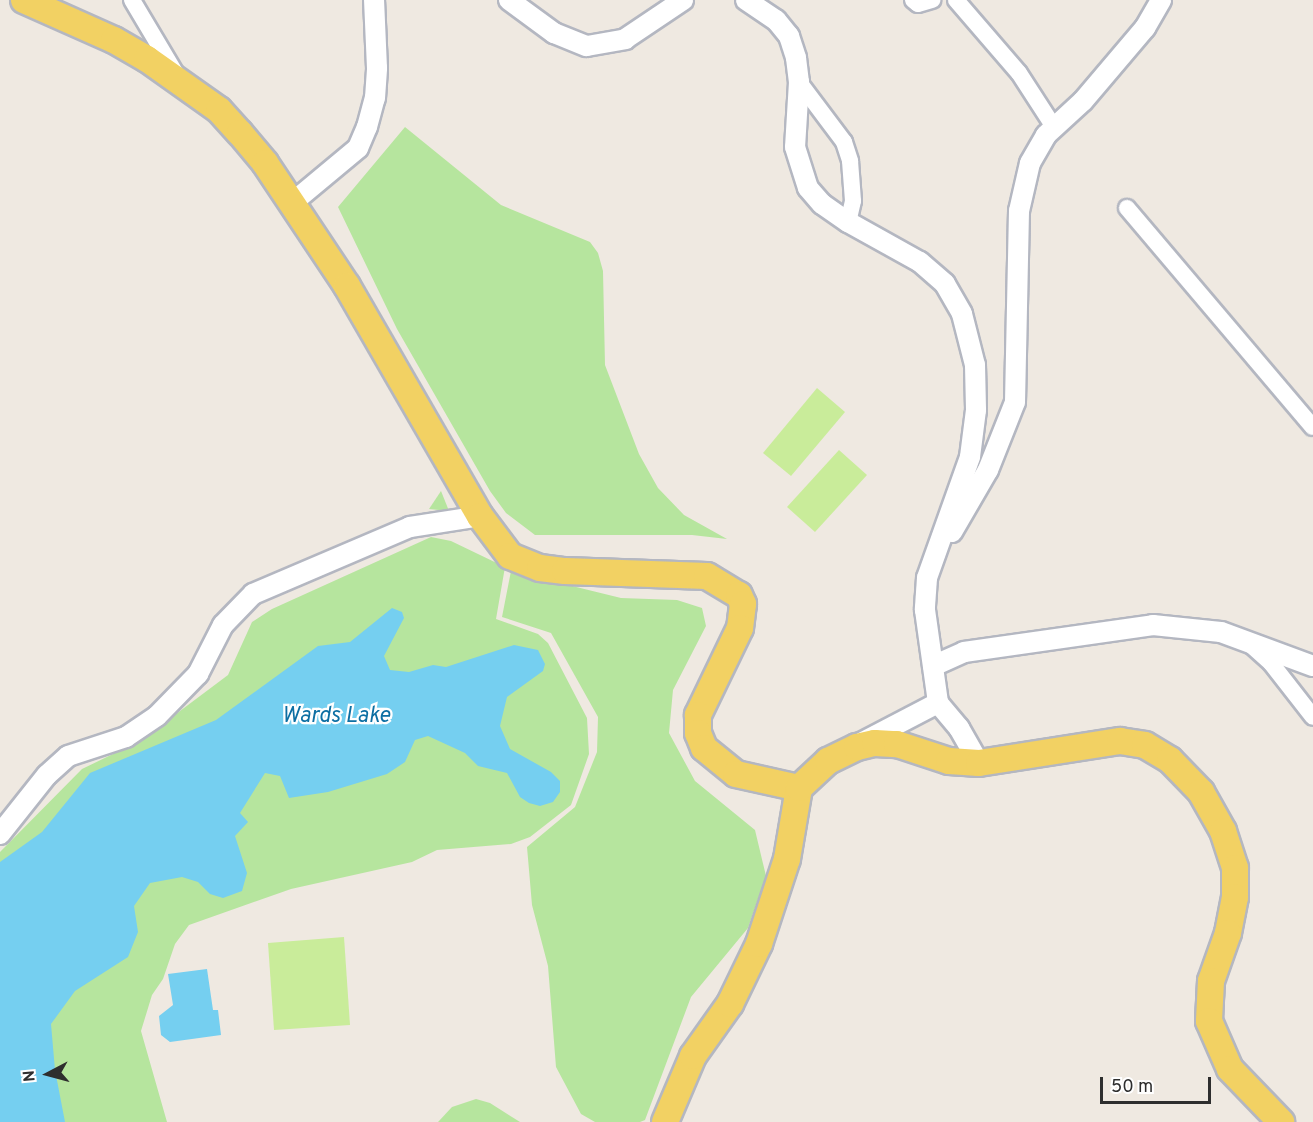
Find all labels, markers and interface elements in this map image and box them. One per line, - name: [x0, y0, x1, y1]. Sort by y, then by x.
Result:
- water label: Wards Lake: [282, 704, 390, 730]
- north arrow: [18, 1044, 78, 1104]
- scale bar: [1103, 1065, 1214, 1103]
- text: N: [20, 1069, 41, 1083]
- text: 50 m: [1111, 1076, 1153, 1099]

